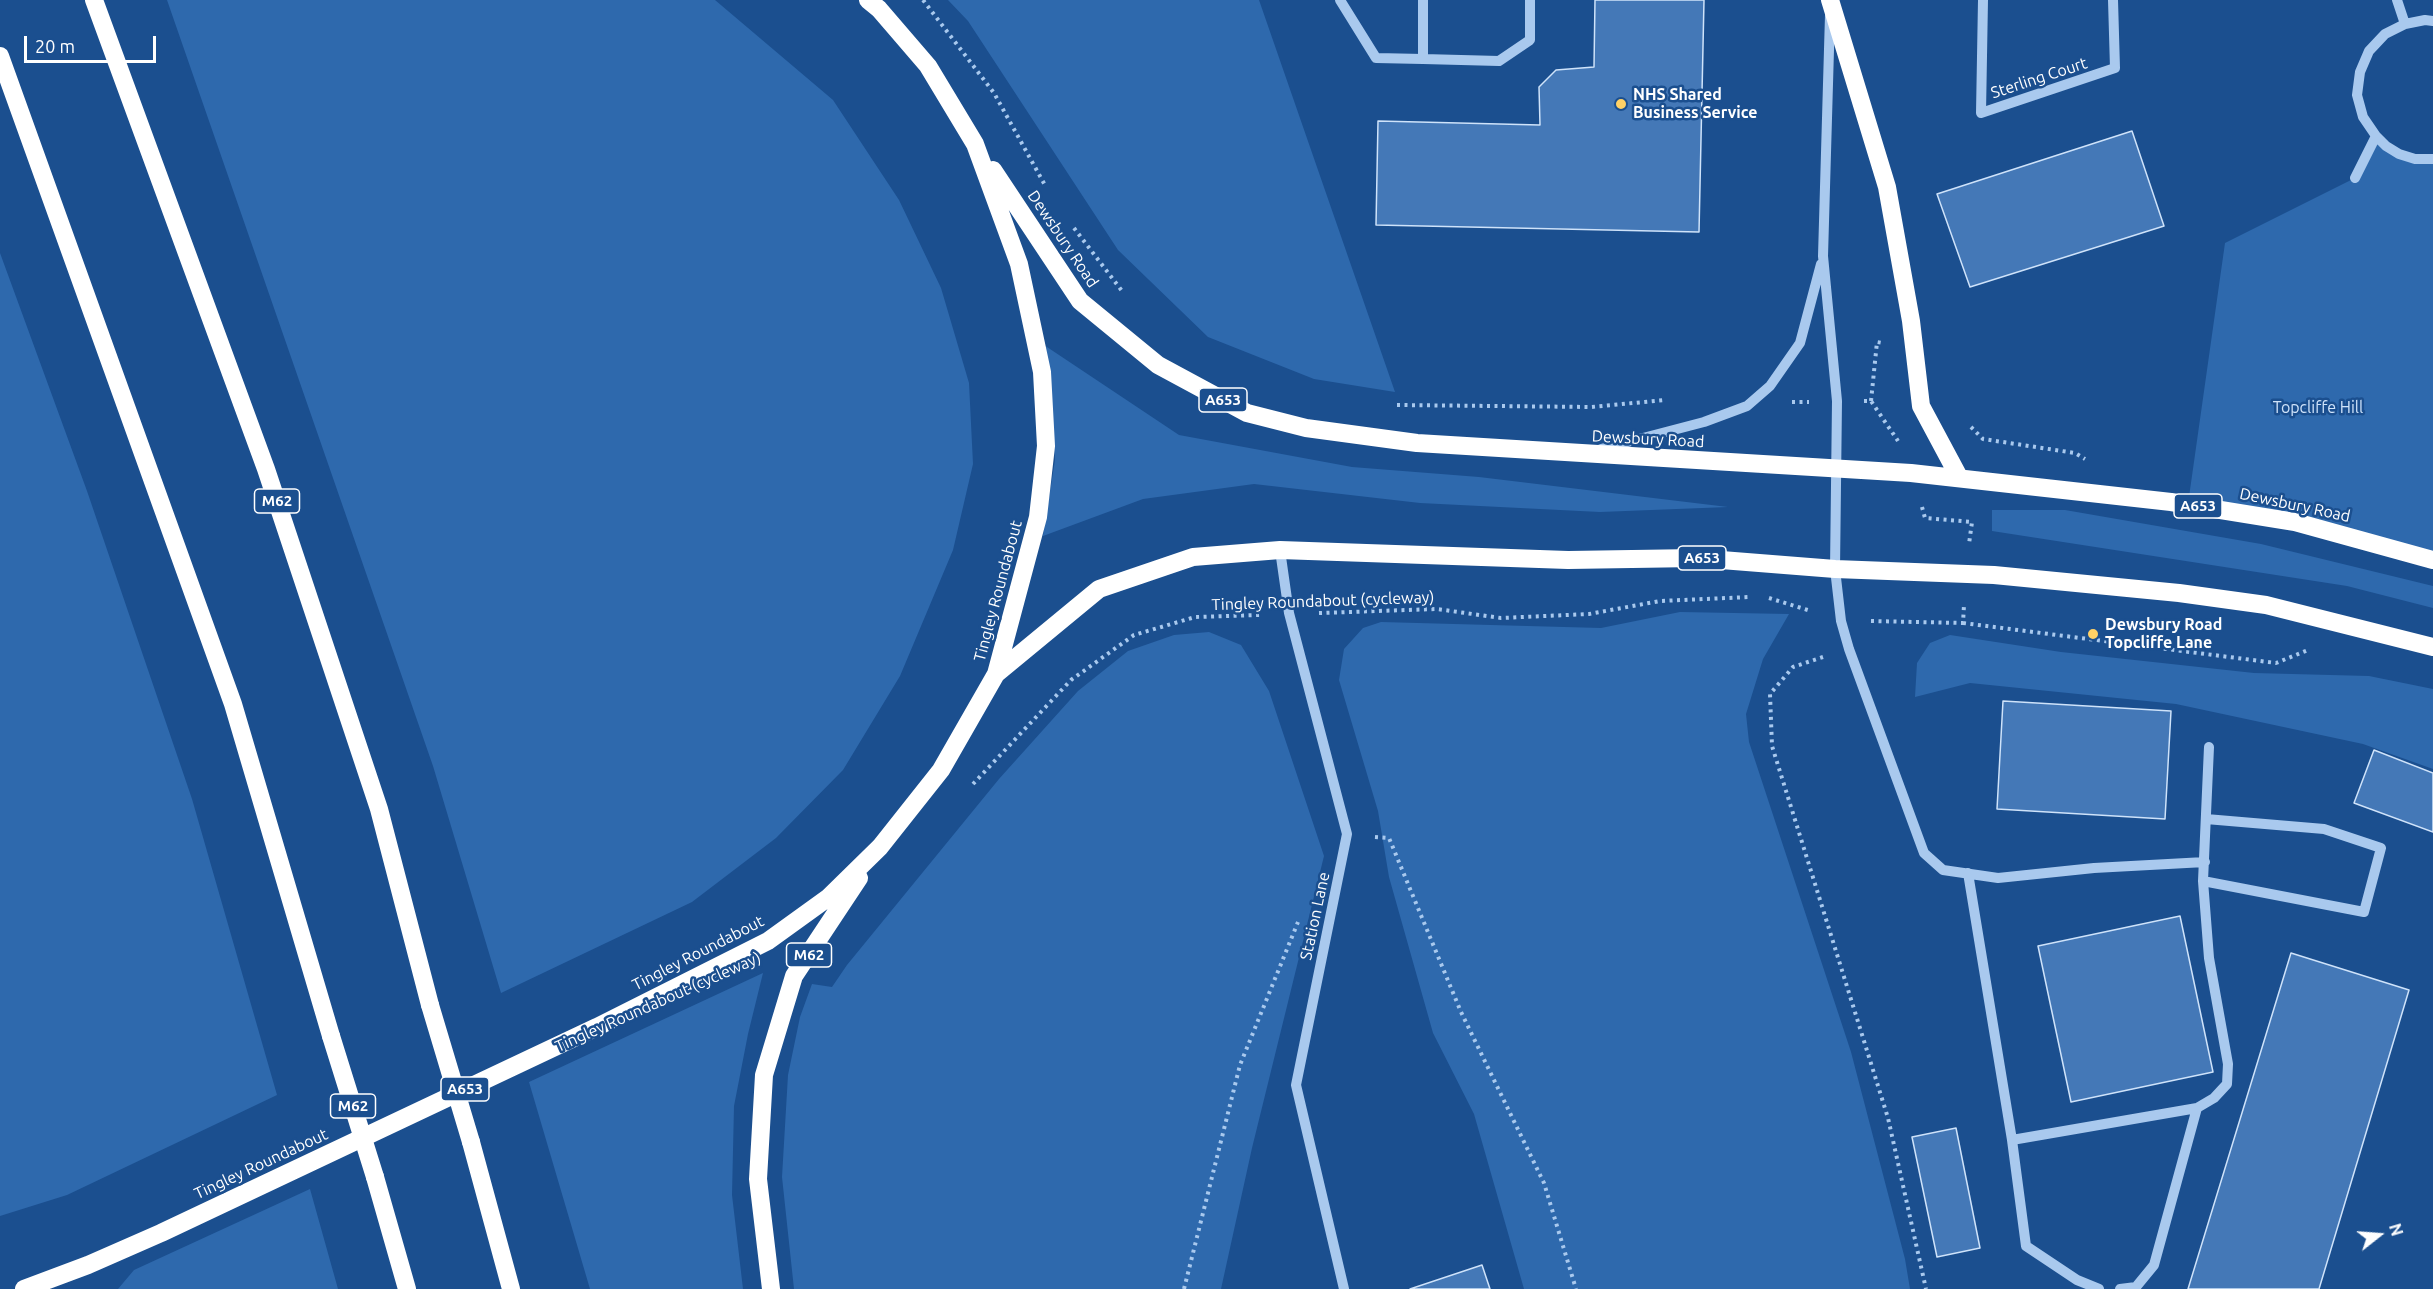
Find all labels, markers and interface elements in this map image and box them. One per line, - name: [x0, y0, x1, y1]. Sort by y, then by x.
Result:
- scale bar: [27, 24, 159, 62]
- text: 20 m: [35, 36, 75, 56]
- street label: Sterling Court: [1988, 53, 2090, 103]
- place label: NHS Shared Business Service: [1633, 85, 1758, 123]
- marker: NHS Shared Business Service: [1614, 97, 1628, 111]
- street label: Dewsbury Road: [1024, 187, 1102, 291]
- road number: A653: [1199, 388, 1247, 412]
- park label: Topcliffe Hill: [2273, 398, 2363, 418]
- street label: Dewsbury Road: [1591, 426, 1705, 452]
- street label: Dewsbury Road: [2238, 484, 2352, 526]
- road number: M62: [254, 489, 300, 513]
- road number: A653: [2174, 494, 2222, 518]
- street label: Tingley Roundabout: [970, 518, 1026, 664]
- road number: A653: [1678, 546, 1726, 570]
- street label: Tingley Roundabout (cycleway): [1211, 588, 1435, 614]
- place label: Dewsbury Road Topcliffe Lane: [2105, 615, 2222, 653]
- marker: Dewsbury Road Topcliffe Lane: [2086, 627, 2100, 641]
- street label: Station Lane: [1296, 870, 1334, 962]
- street label: Tingley Roundabout: [629, 911, 767, 995]
- road number: M62: [786, 943, 832, 967]
- street label: Tingley Roundabout (cycleway): [552, 948, 764, 1056]
- road number: A653: [441, 1077, 489, 1101]
- road number: M62: [330, 1094, 376, 1118]
- street label: Tingley Roundabout: [191, 1125, 331, 1203]
- north arrow: [2349, 1205, 2409, 1265]
- text: N: [2386, 1221, 2407, 1238]

